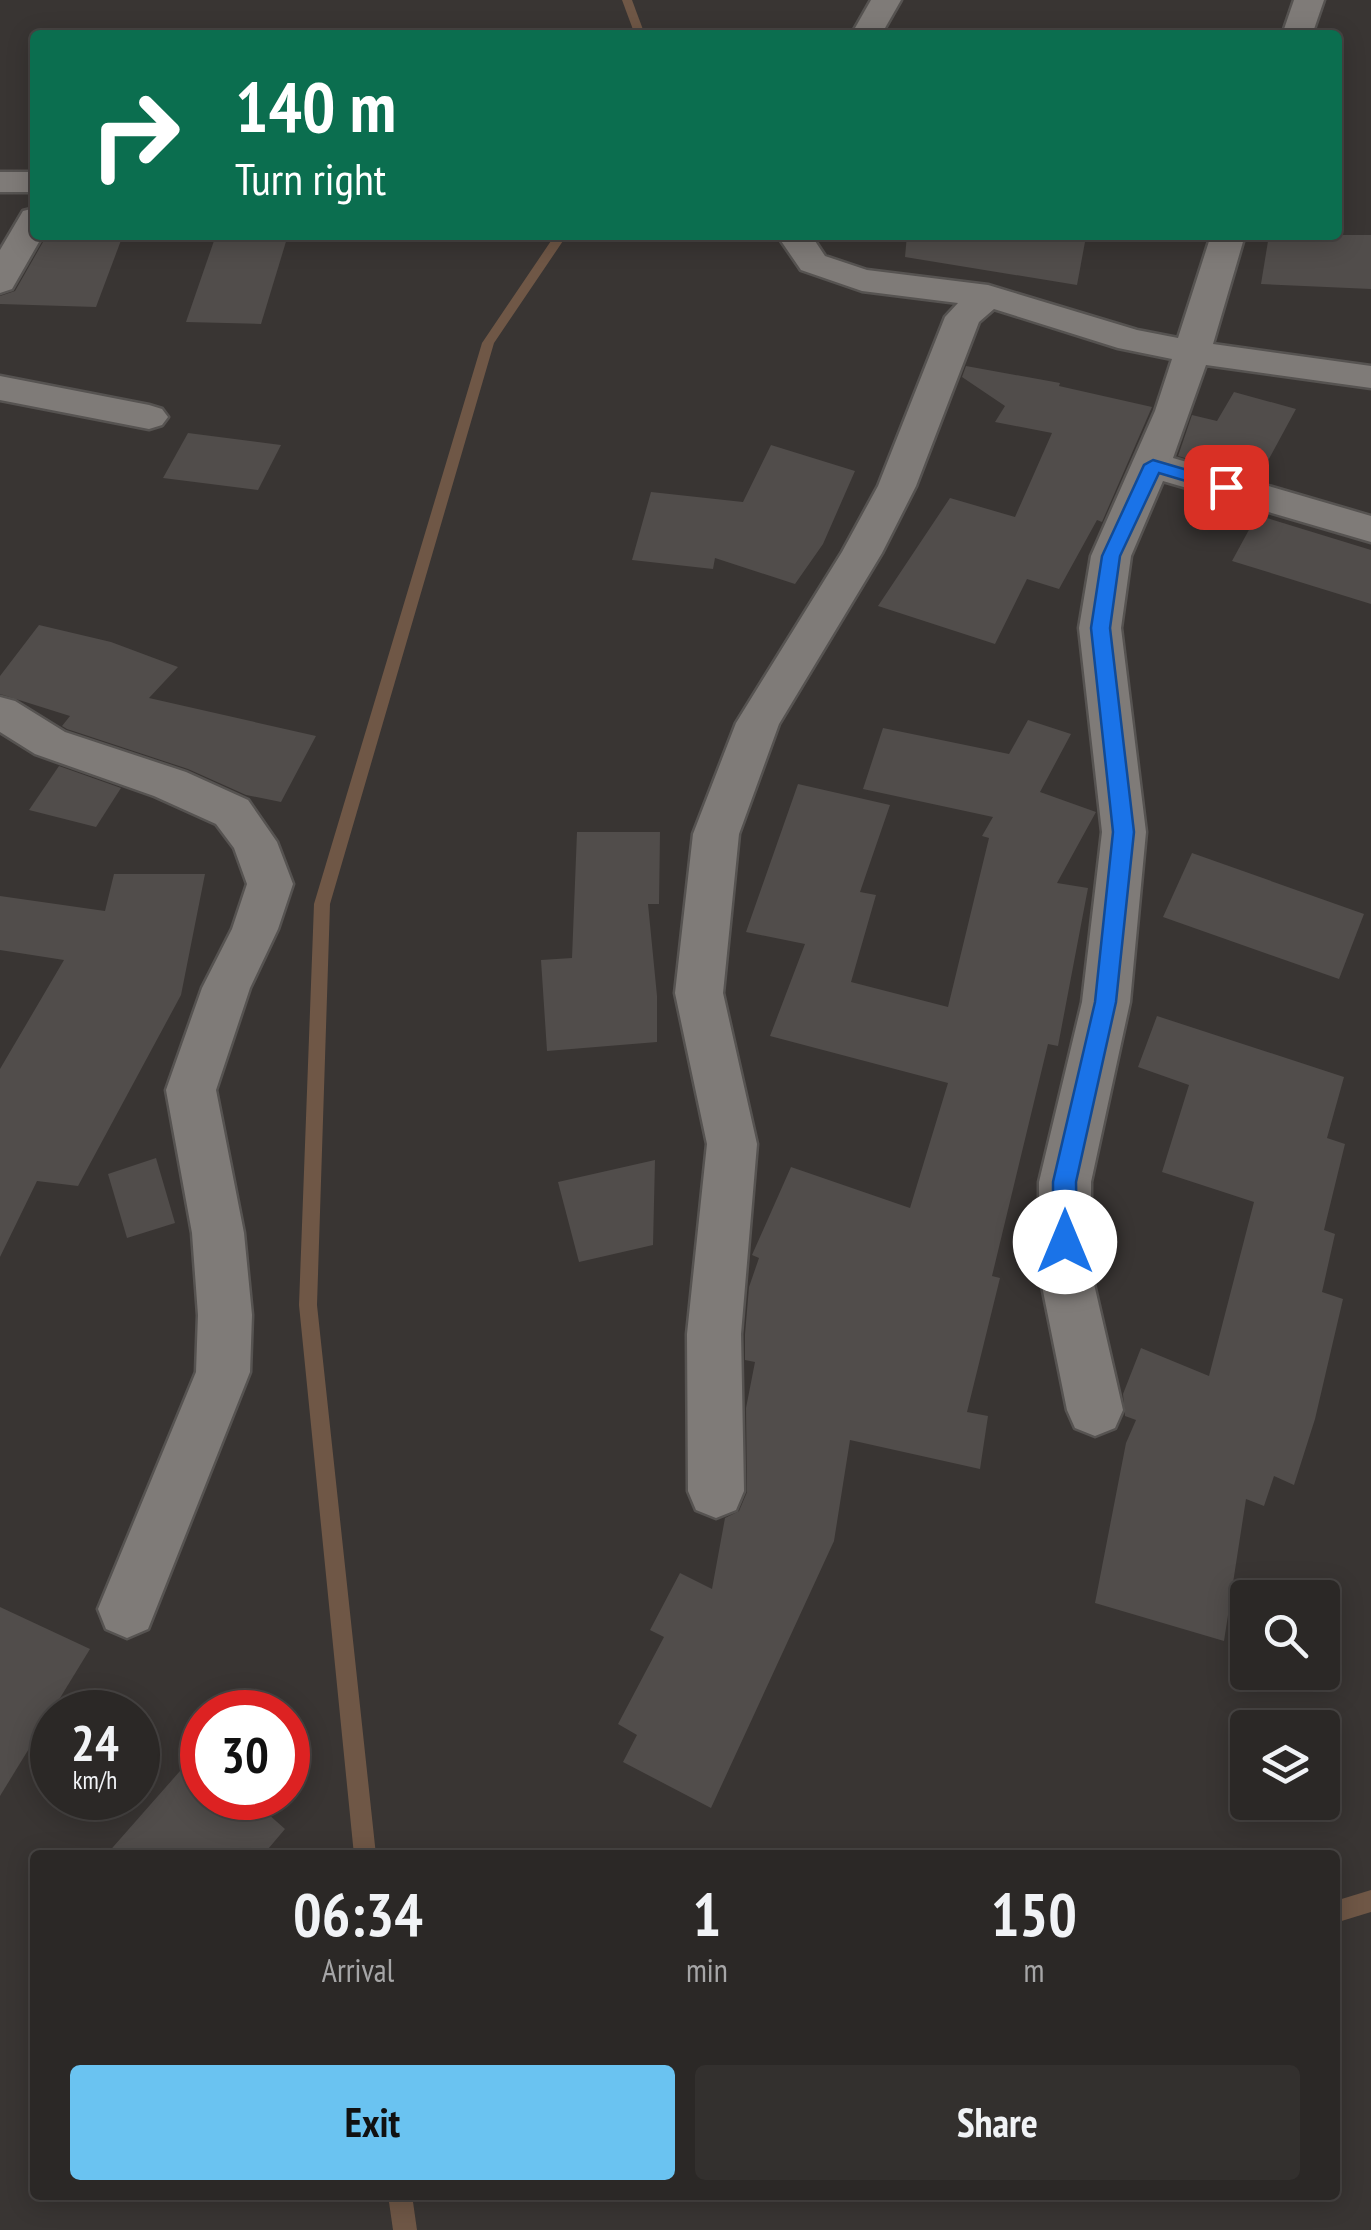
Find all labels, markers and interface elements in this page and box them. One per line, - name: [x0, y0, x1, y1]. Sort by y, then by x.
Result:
- text: 140 m: [235, 61, 396, 151]
- icon: right: [70, 70, 200, 200]
- text: Turn right: [235, 149, 386, 207]
- pin: [1184, 445, 1269, 530]
- icon: arrive: [1199, 460, 1254, 515]
- position arrow: [1013, 1190, 1117, 1294]
- map controls: [1230, 1580, 1340, 1820]
- button: search: [1230, 1580, 1340, 1690]
- speed limit sign: 30: [180, 1690, 310, 1820]
- text: 24: [71, 1710, 119, 1775]
- button: layers: [1230, 1710, 1340, 1820]
- text: km/h: [73, 1764, 117, 1796]
- text: 06:34: [293, 1875, 423, 1953]
- text: 1: [693, 1875, 721, 1953]
- text: 150: [991, 1875, 1077, 1953]
- text: Arrival: [322, 1949, 394, 1991]
- text: min: [686, 1949, 728, 1991]
- text: m: [1023, 1949, 1044, 1991]
- button: Exit: [70, 2065, 675, 2180]
- button: Share: [695, 2065, 1300, 2180]

